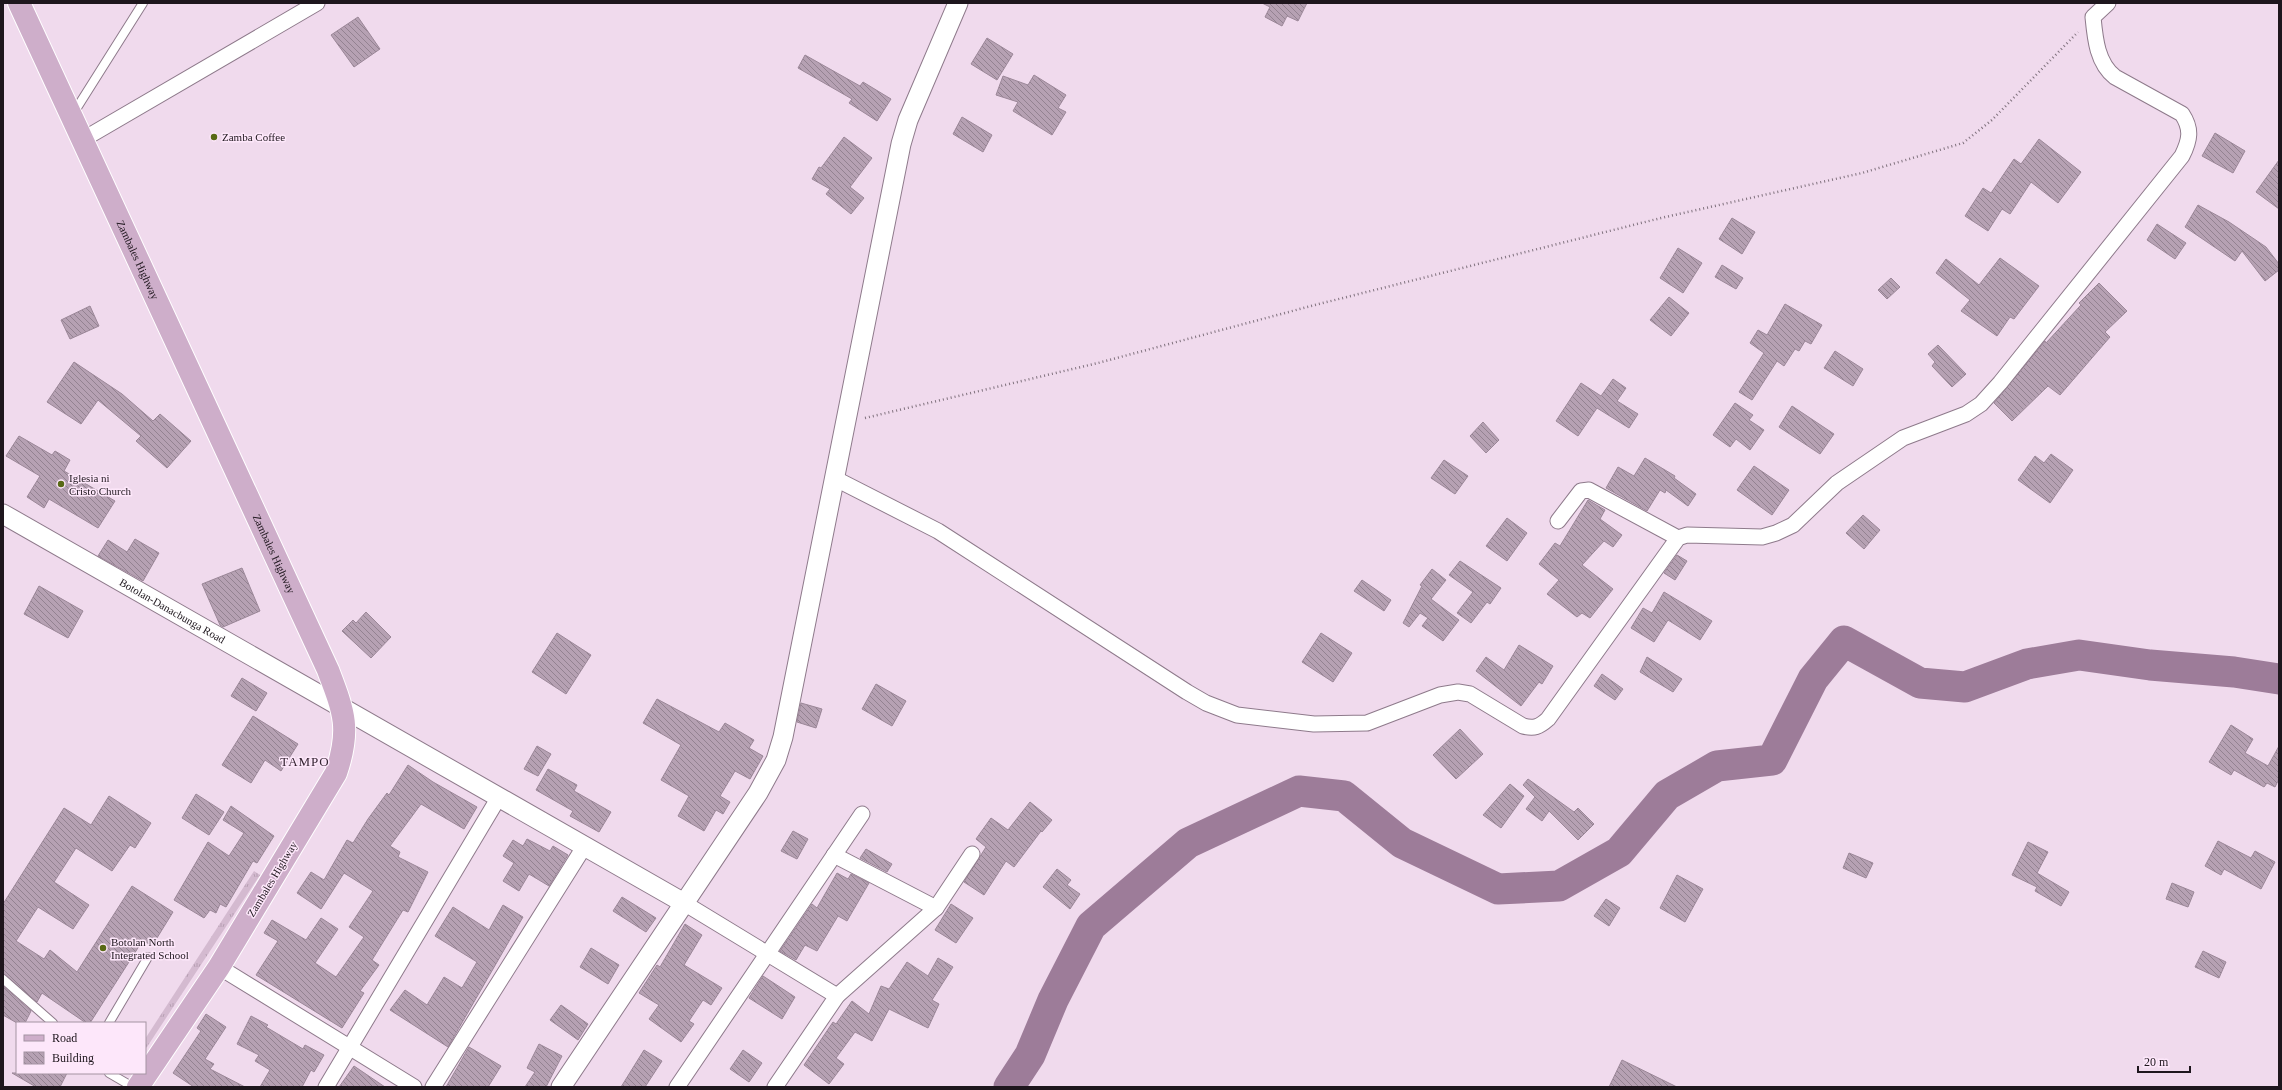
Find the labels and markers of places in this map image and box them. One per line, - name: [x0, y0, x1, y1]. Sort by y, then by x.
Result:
- place label: Zamba Coffee: [222, 131, 285, 143]
- marker: Zamba Coffee: [209, 132, 219, 142]
- place label: Iglesia ni Cristo Church: [69, 472, 132, 497]
- marker: Iglesia ni Cristo Church: [56, 479, 66, 489]
- place label: Botolan North Integrated School: [111, 936, 189, 961]
- marker: Botolan North Integrated School: [98, 943, 108, 953]

